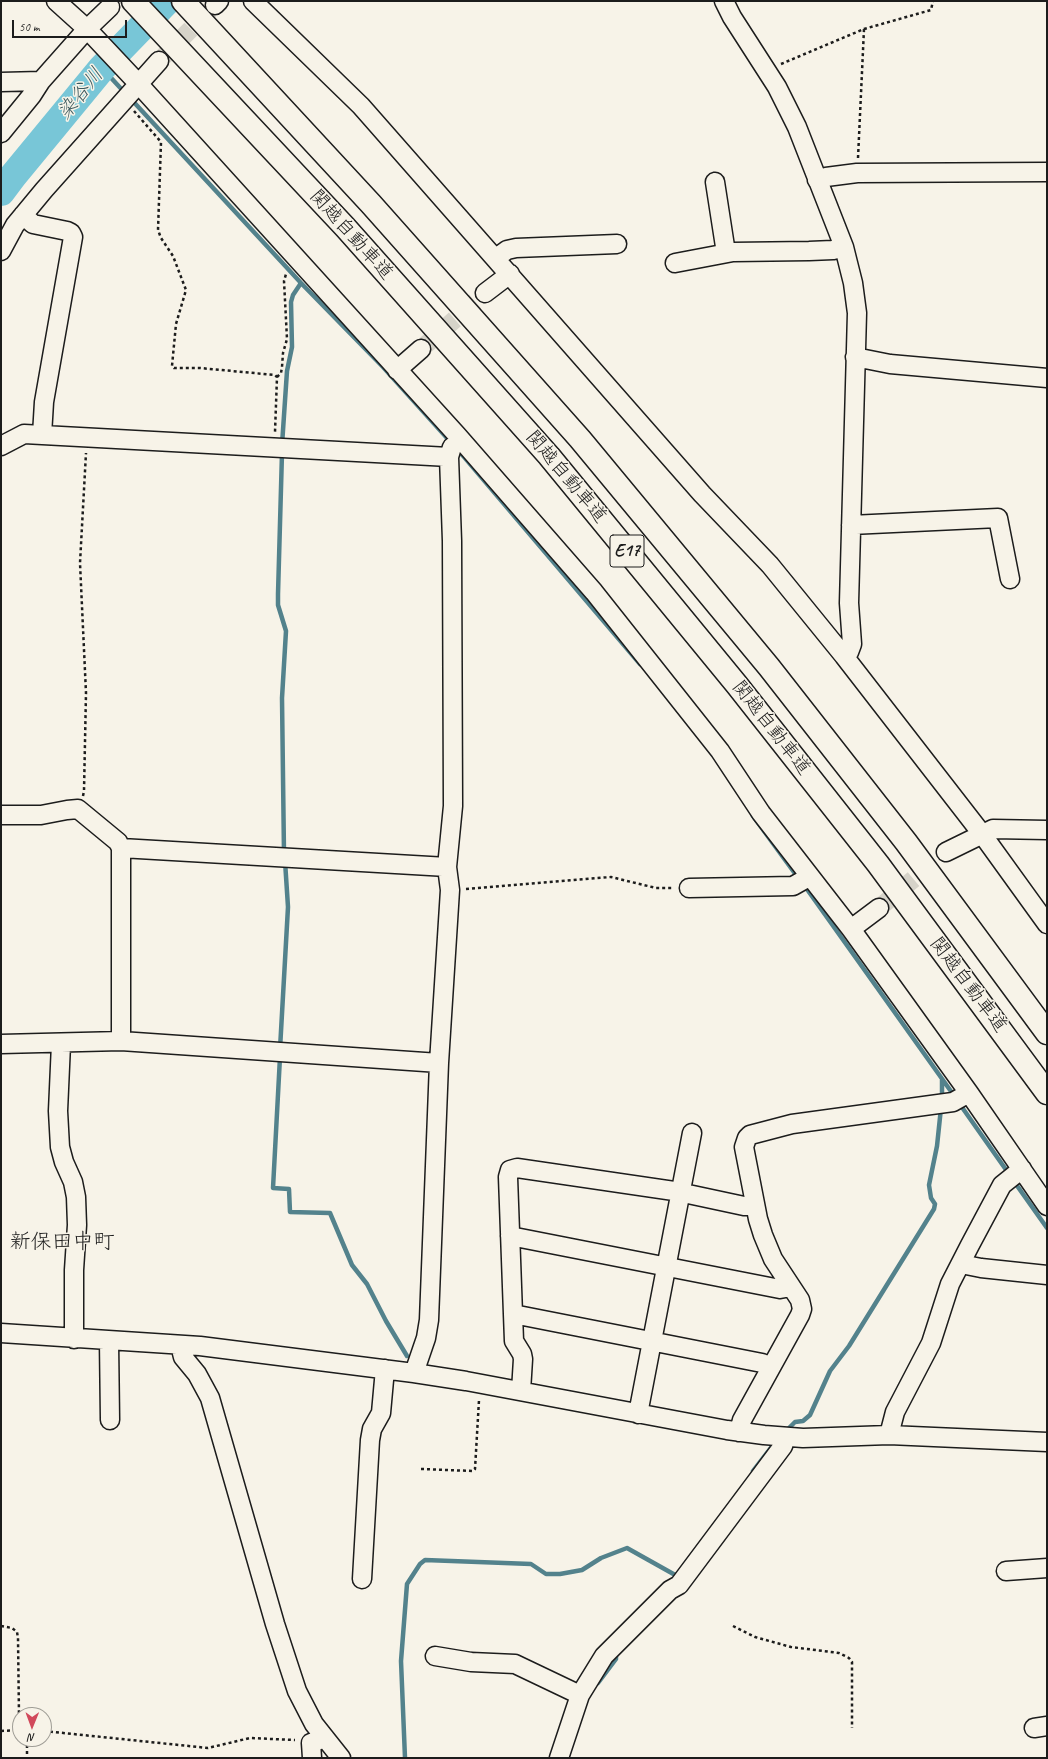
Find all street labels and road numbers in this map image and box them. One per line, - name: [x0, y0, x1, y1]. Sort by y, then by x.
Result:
- street label: 関越自動車道: [304, 185, 398, 285]
- street label: 関越自動車道: [521, 426, 611, 528]
- road number: E17: [610, 535, 644, 567]
- street label: 関越自動車道: [727, 676, 815, 780]
- street label: 関越自動車道: [925, 933, 1011, 1037]

